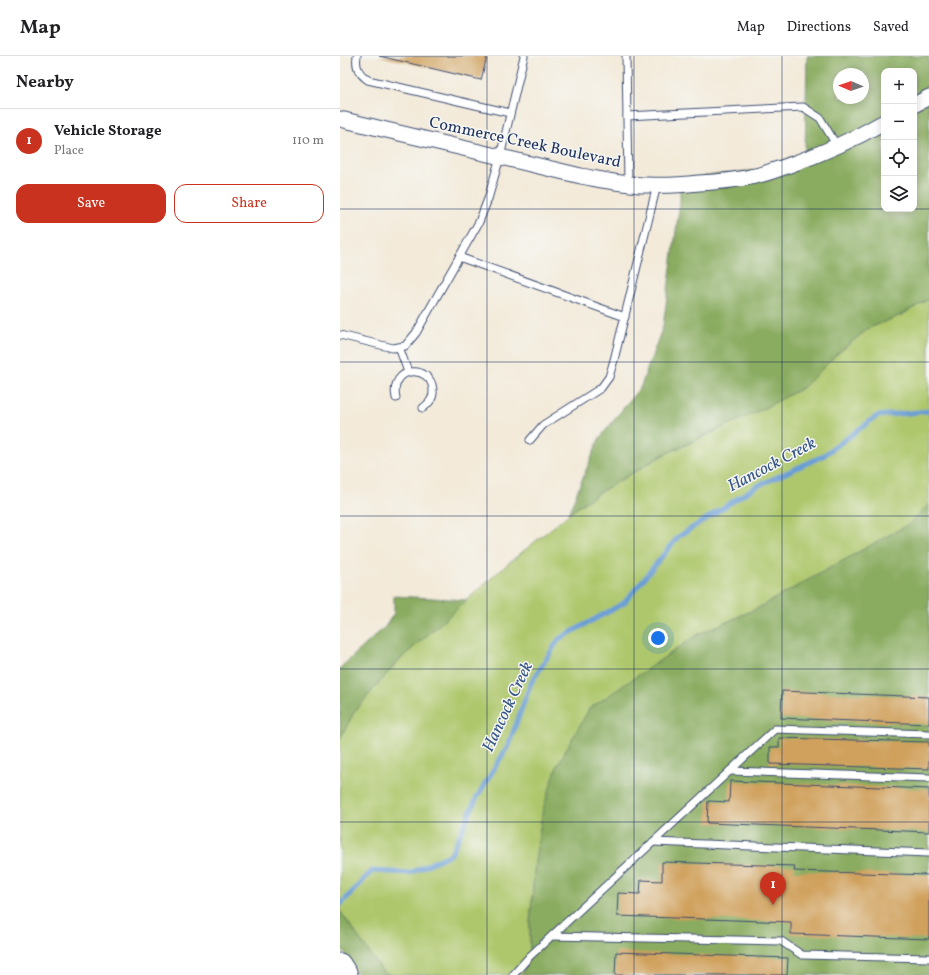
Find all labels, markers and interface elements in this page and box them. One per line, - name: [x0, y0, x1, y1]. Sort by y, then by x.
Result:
- text: Map: [20, 15, 61, 41]
- text: Map: [737, 18, 765, 37]
- text: Directions: [787, 18, 851, 37]
- text: Saved: [873, 18, 909, 37]
- north arrow: [833, 68, 869, 104]
- map controls: [881, 68, 917, 212]
- button: +: [881, 68, 917, 104]
- text: Nearby: [16, 71, 74, 94]
- button: −: [881, 104, 917, 140]
- street label: Commerce Creek Boulevard: [427, 112, 623, 174]
- text: Vehicle Storage: [54, 121, 162, 142]
- text: 1: [26, 132, 32, 150]
- text: 110 m: [292, 132, 324, 150]
- button: locate: [881, 140, 917, 176]
- text: Place: [54, 142, 84, 160]
- button: layers: [881, 176, 917, 212]
- button: Save: [16, 184, 166, 223]
- button: Share: [174, 184, 324, 223]
- water label: Hancock Creek: [724, 432, 820, 498]
- your location: [648, 628, 668, 648]
- water label: Hancock Creek: [477, 658, 539, 756]
- pin: 1: [760, 872, 786, 905]

